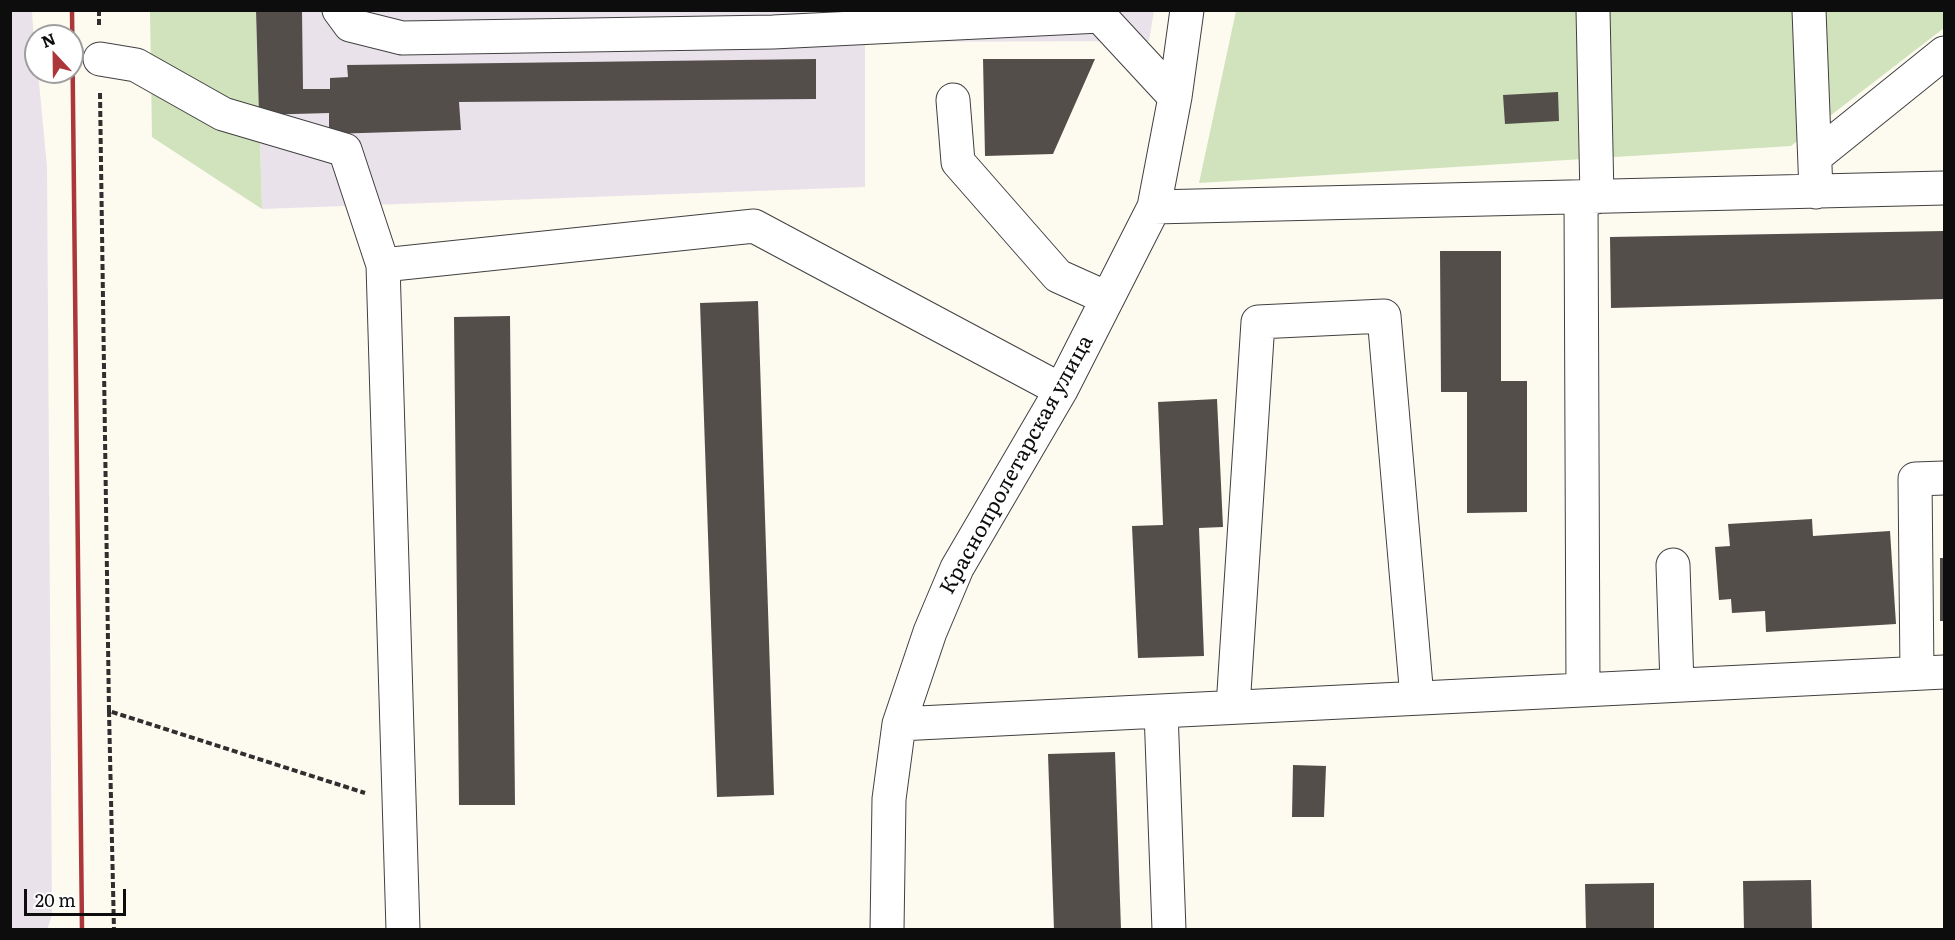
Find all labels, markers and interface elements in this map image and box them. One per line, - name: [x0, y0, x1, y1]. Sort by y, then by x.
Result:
- north arrow: [24, 24, 84, 84]
- text: N: [37, 26, 59, 53]
- street label: Краснопролетарская улица: [935, 331, 1099, 599]
- scale bar: [27, 877, 129, 915]
- text: 20 m: [35, 886, 76, 913]

